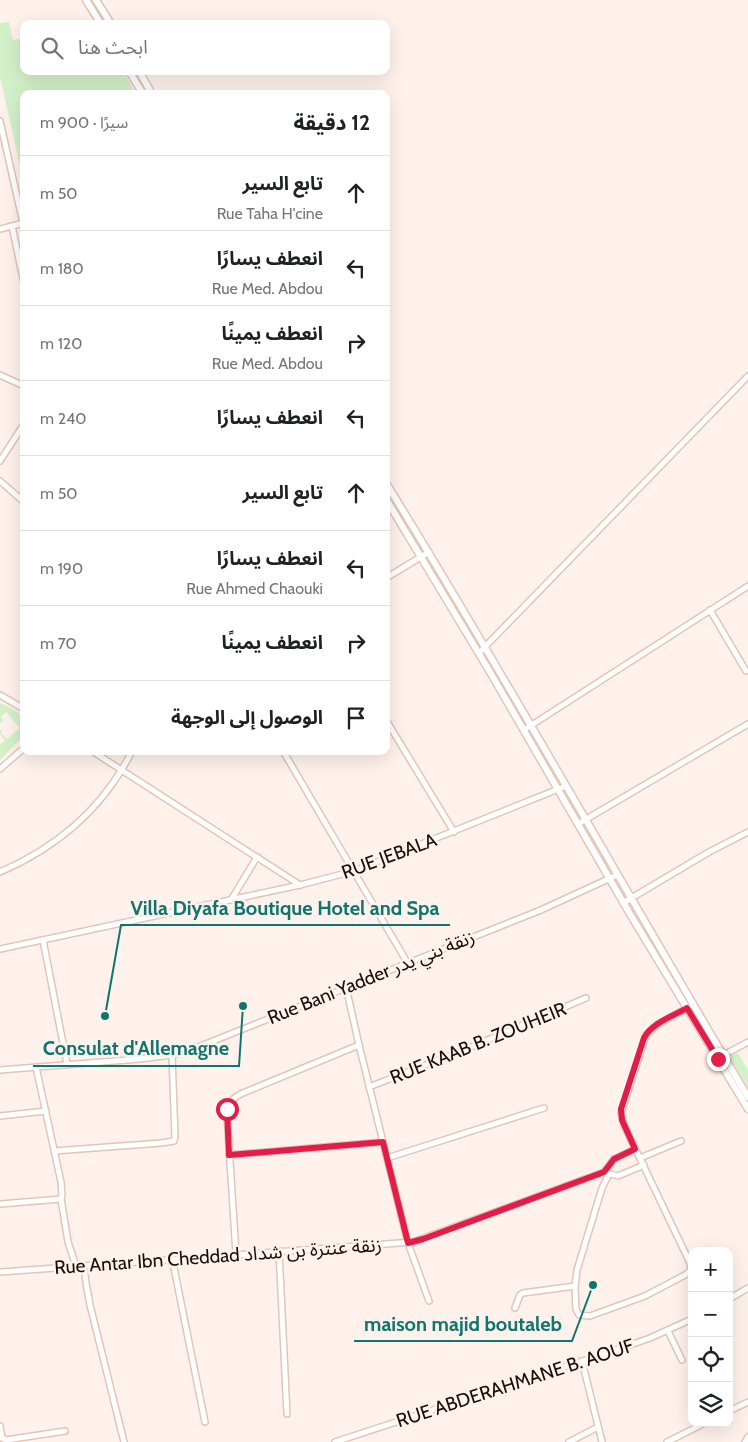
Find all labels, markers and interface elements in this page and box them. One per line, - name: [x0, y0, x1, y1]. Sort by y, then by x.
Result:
- search box: [20, 20, 390, 75]
- icon: search: [38, 34, 66, 62]
- text: ابحث هنا: [78, 36, 148, 59]
- text: 12 دقيقة: [294, 110, 370, 135]
- text: سيرًا · 900 m: [40, 113, 128, 132]
- text: تابع السير: [242, 172, 323, 195]
- icon: ahead: [342, 179, 370, 207]
- text: 50 m: [40, 184, 77, 203]
- text: Rue Taha H'cine: [217, 204, 323, 223]
- text: انعطف يسارًا: [217, 247, 323, 270]
- icon: left: [342, 254, 370, 282]
- text: 180 m: [40, 259, 84, 278]
- text: Rue Med. Abdou: [212, 279, 323, 298]
- text: انعطف يمينًا: [222, 322, 323, 345]
- icon: right: [342, 329, 370, 357]
- text: 120 m: [40, 334, 82, 353]
- text: Rue Med. Abdou: [212, 354, 323, 373]
- icon: left: [342, 404, 370, 432]
- text: انعطف يسارًا: [217, 406, 323, 429]
- text: 240 m: [40, 409, 86, 428]
- icon: ahead: [342, 479, 370, 507]
- text: تابع السير: [242, 481, 323, 504]
- text: 50 m: [40, 484, 77, 503]
- text: انعطف يسارًا: [217, 547, 323, 570]
- icon: left: [342, 554, 370, 582]
- text: 190 m: [40, 559, 83, 578]
- text: Rue Ahmed Chaouki: [186, 579, 323, 598]
- icon: right: [342, 629, 370, 657]
- text: انعطف يمينًا: [222, 631, 323, 654]
- text: 70 m: [40, 634, 77, 653]
- icon: arrive: [342, 704, 370, 732]
- text: الوصول إلى الوجهة: [171, 706, 323, 729]
- street label: RUE JEBALA: [338, 828, 440, 884]
- callout: Villa Diyafa Boutique Hotel and Spa: [121, 890, 450, 925]
- text: Villa Diyafa Boutique Hotel and Spa: [131, 896, 440, 920]
- street label: Rue Bani Yadder زنقة بني يدر: [264, 925, 479, 1032]
- street label: RUE KAAB B. ZOUHEIR: [386, 997, 570, 1089]
- callout: Consulat d'Allemagne: [33, 1031, 239, 1066]
- text: Consulat d'Allemagne: [43, 1036, 229, 1060]
- route end: [707, 1048, 730, 1071]
- route start: [216, 1098, 239, 1121]
- street label: Rue Antar Ibn Cheddad زنقة عنترة بن شداد: [53, 1233, 383, 1279]
- map controls: [688, 1247, 733, 1427]
- button: +: [688, 1247, 733, 1292]
- button: −: [688, 1292, 733, 1337]
- callout: maison majid boutaleb: [354, 1306, 572, 1341]
- text: maison majid boutaleb: [364, 1312, 562, 1336]
- street label: RUE ABDERAHMANE B. AOUF: [393, 1334, 637, 1432]
- button: locate: [688, 1337, 733, 1382]
- button: layers: [688, 1382, 733, 1427]

